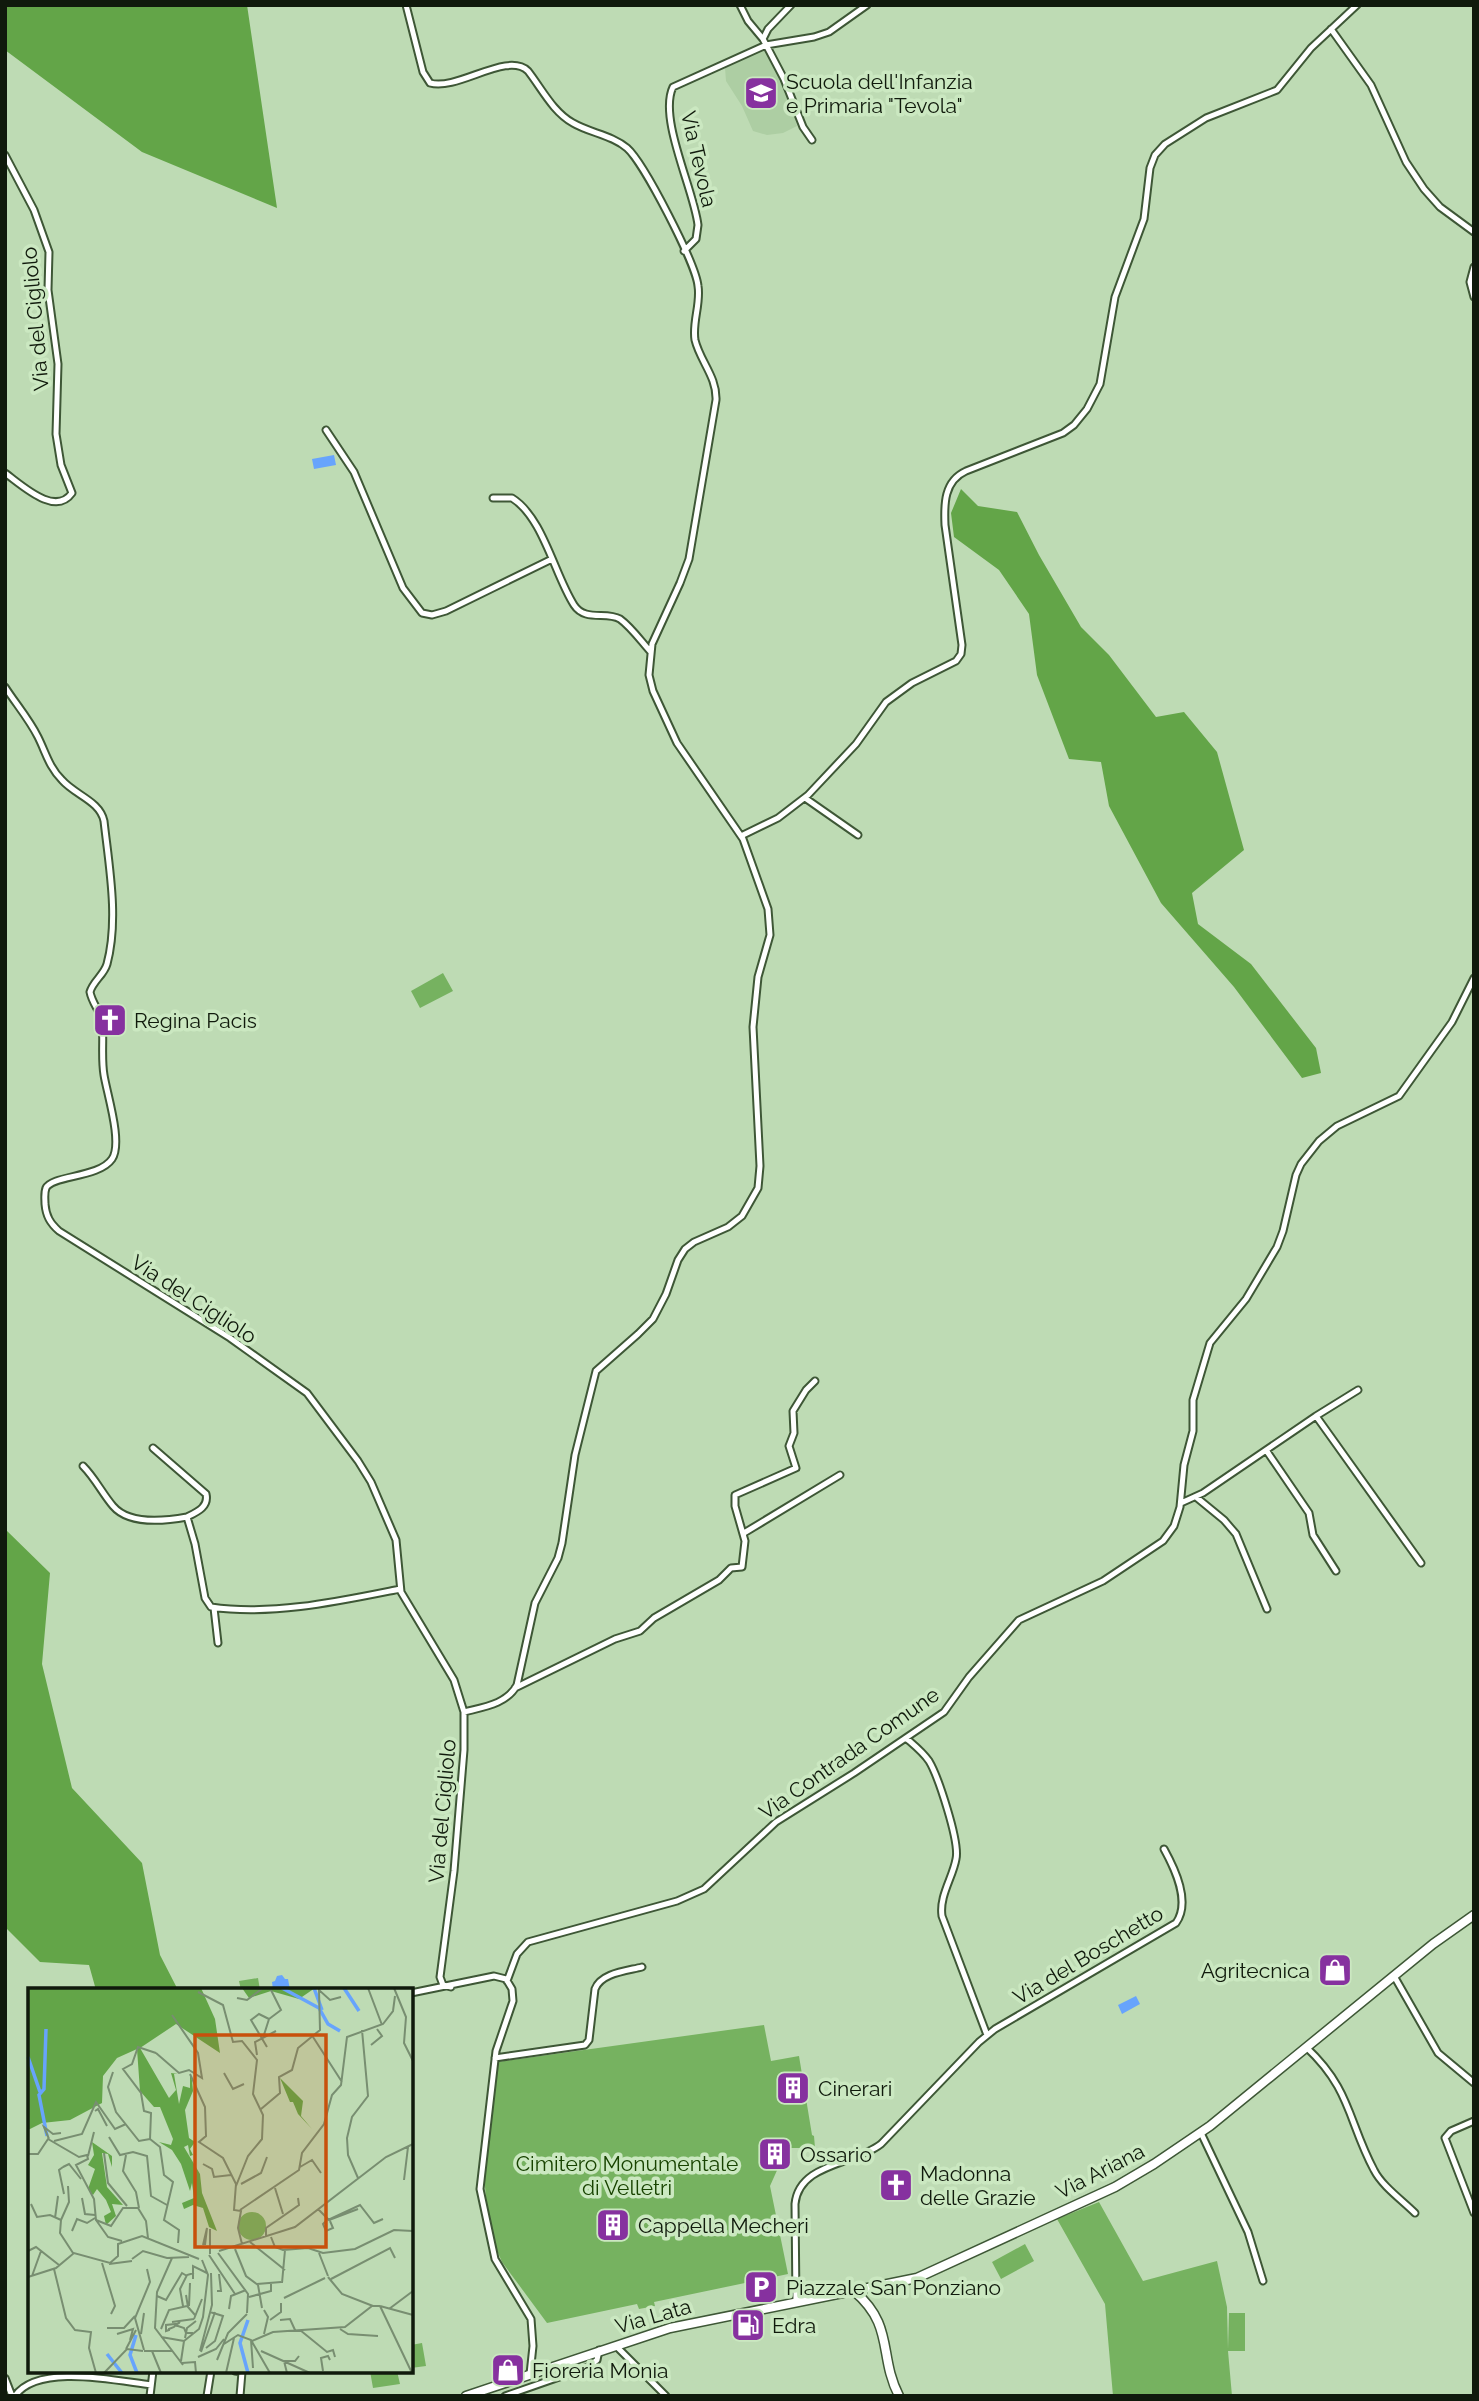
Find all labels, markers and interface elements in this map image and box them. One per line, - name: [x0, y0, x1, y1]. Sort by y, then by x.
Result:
- place label: Scuola dell'Infanzia e Primaria "Tevola": [786, 69, 973, 118]
- school or university icon: Scuola dell'Infanzia e Primaria "Tevola": [742, 74, 780, 112]
- street label: Via Tevola: [676, 108, 722, 210]
- street label: Via del Cigliolo: [16, 246, 54, 392]
- church icon: Regina Pacis: [91, 1001, 129, 1039]
- place label: Regina Pacis: [134, 1008, 257, 1033]
- street label: Via del Cigliolo: [127, 1249, 261, 1349]
- street label: Via Contrada Comune: [754, 1682, 944, 1824]
- street label: Via del Cigliolo: [423, 1738, 461, 1884]
- street label: Via del Boschetto: [1009, 1900, 1167, 2010]
- shop icon: Agritecnica: [1316, 1951, 1354, 1989]
- place label: Agritecnica: [1201, 1958, 1310, 1983]
- inset map: [28, 1988, 413, 2373]
- building icon: Cinerari: [774, 2069, 812, 2107]
- place label: Cinerari: [818, 2076, 892, 2101]
- building icon: Ossario: [756, 2135, 794, 2173]
- street label: Via Ariana: [1051, 2138, 1149, 2204]
- place label: Ossario: [800, 2142, 872, 2167]
- park label: Cimitero Monumentale di Velletri: [516, 2151, 738, 2200]
- place label: Madonna delle Grazie: [920, 2161, 1036, 2210]
- church icon: Madonna delle Grazie: [877, 2166, 915, 2204]
- building icon: Cappella Mecheri: [594, 2206, 632, 2244]
- place label: Cappella Mecheri: [638, 2213, 809, 2238]
- parking icon: Piazzale San Ponziano: [742, 2268, 780, 2306]
- place label: Piazzale San Ponziano: [786, 2275, 1001, 2300]
- street label: Via Lata: [612, 2293, 694, 2339]
- fuel station icon: Edra: [729, 2306, 767, 2344]
- place label: Edra: [772, 2313, 816, 2338]
- shop icon: Fioreria Monia: [489, 2351, 527, 2389]
- place label: Fioreria Monia: [532, 2358, 669, 2383]

